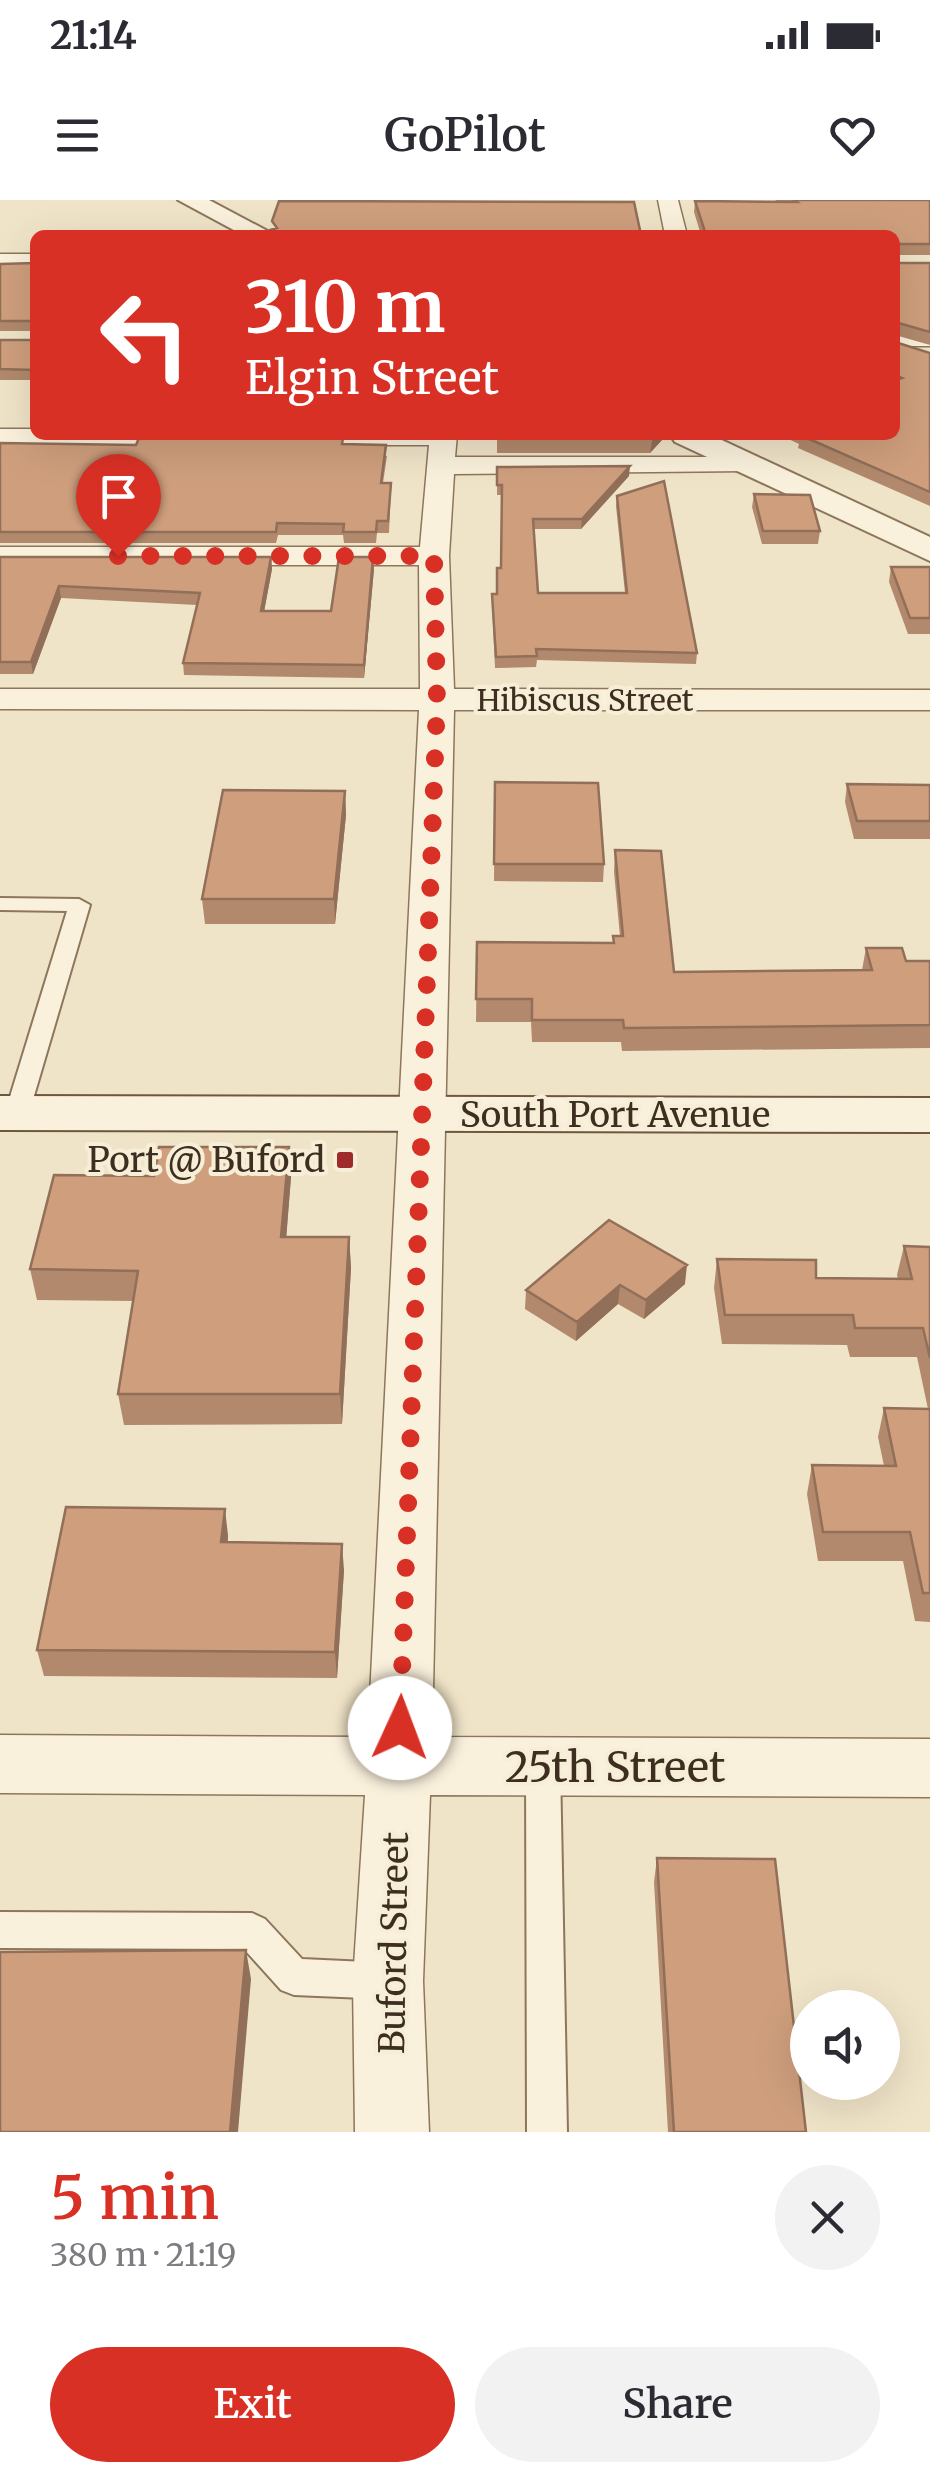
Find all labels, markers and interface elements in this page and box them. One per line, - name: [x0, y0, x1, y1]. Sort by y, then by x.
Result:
- text: 21:14: [50, 12, 137, 59]
- text: GoPilot: [384, 107, 546, 163]
- icon: menu: [50, 108, 105, 163]
- icon: heart: [825, 108, 880, 163]
- text: 310 m: [245, 263, 445, 351]
- icon: left: [80, 270, 210, 400]
- text: Elgin Street: [245, 350, 499, 406]
- pin: [76, 454, 161, 557]
- icon: arrive: [91, 469, 146, 524]
- street label: Hibiscus Street: [476, 681, 694, 719]
- street label: South Port Avenue: [460, 1093, 770, 1137]
- place label: Port @ Buford: [87, 1138, 325, 1182]
- marker: Port @ Buford: [334, 1149, 356, 1171]
- position arrow: [348, 1676, 452, 1780]
- street label: 25th Street: [505, 1741, 725, 1793]
- street label: Buford Street: [370, 1831, 418, 2054]
- map controls: [790, 1990, 900, 2100]
- button: sound: [790, 1990, 900, 2100]
- text: 5 min: [50, 2160, 219, 2235]
- button: close: [775, 2165, 880, 2270]
- text: 380 m · 21:19: [50, 2235, 236, 2275]
- button: Exit: [50, 2347, 455, 2462]
- button: Share: [475, 2347, 880, 2462]

